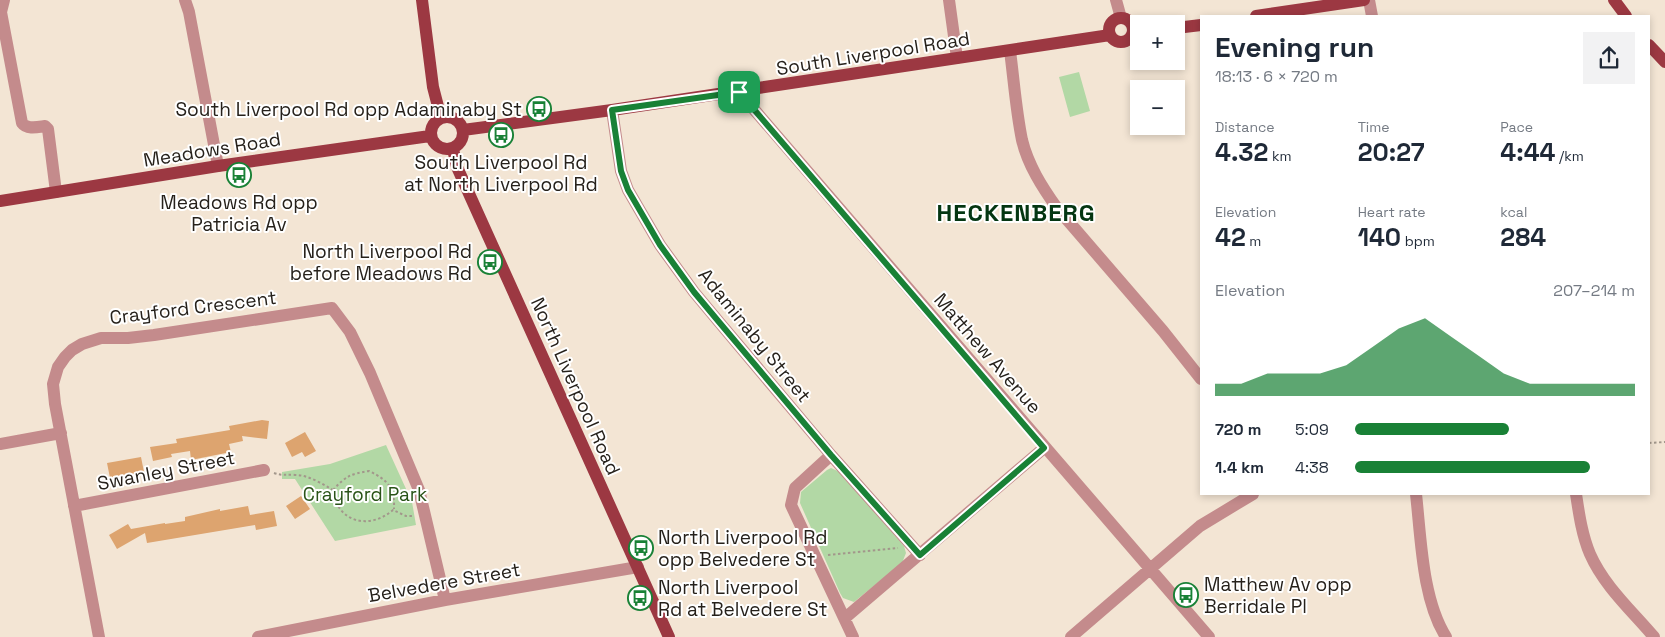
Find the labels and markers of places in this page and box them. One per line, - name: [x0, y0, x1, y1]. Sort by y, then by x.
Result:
- pin: [718, 71, 760, 113]
- bus stop icon: South Liverpool Rd opp Adaminaby St: [526, 96, 552, 122]
- place label: South Liverpool Rd opp Adaminaby St: [175, 97, 522, 122]
- bus stop icon: South Liverpool Rd at North Liverpool Rd: [488, 122, 514, 148]
- place label: South Liverpool Rd at North Liverpool Rd: [404, 150, 598, 197]
- bus stop icon: Meadows Rd opp Patricia Av: [226, 162, 252, 188]
- place label: Meadows Rd opp Patricia Av: [160, 190, 318, 237]
- place label: North Liverpool Rd before Meadows Rd: [290, 239, 472, 286]
- bus stop icon: North Liverpool Rd before Meadows Rd: [477, 249, 503, 275]
- place label: North Liverpool Rd opp Belvedere St: [658, 525, 828, 572]
- bus stop icon: North Liverpool Rd opp Belvedere St: [628, 535, 654, 561]
- place label: Matthew Av opp Berridale Pl: [1204, 572, 1352, 619]
- place label: North Liverpool Rd at Belvedere St: [658, 575, 827, 622]
- bus stop icon: Matthew Av opp Berridale Pl: [1173, 582, 1199, 608]
- bus stop icon: North Liverpool Rd at Belvedere St: [627, 585, 653, 611]

